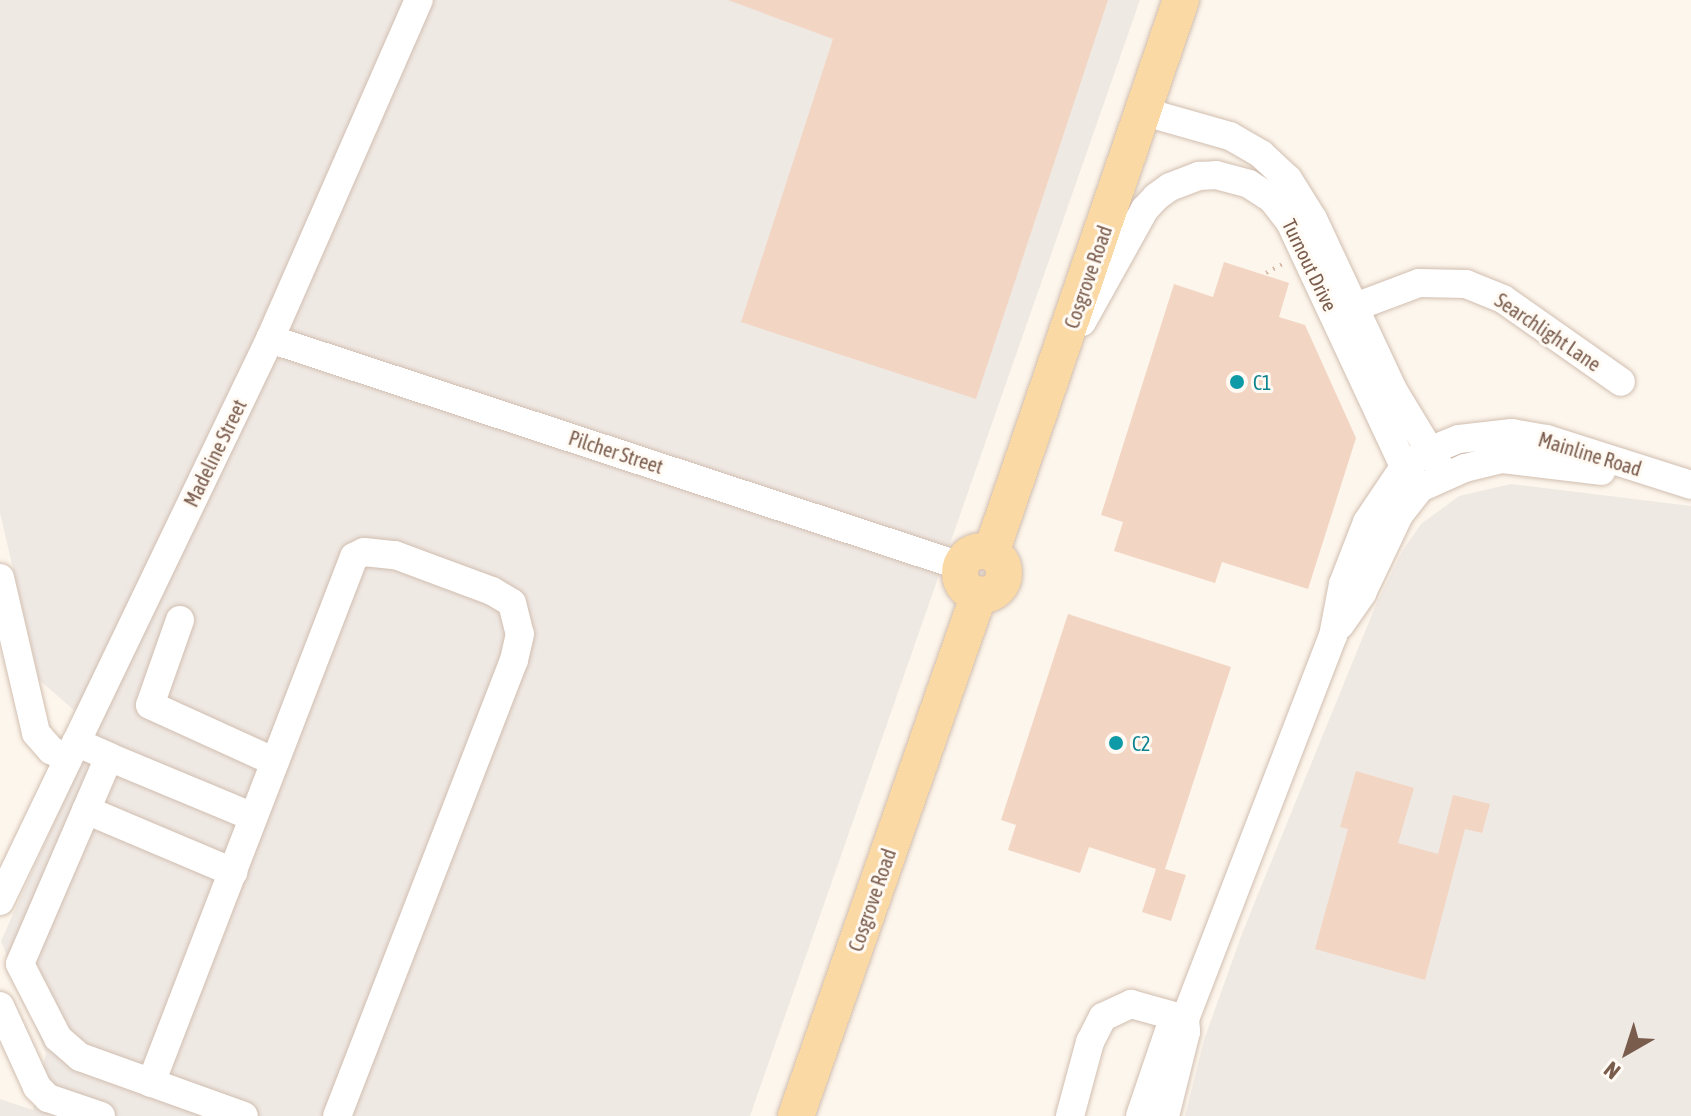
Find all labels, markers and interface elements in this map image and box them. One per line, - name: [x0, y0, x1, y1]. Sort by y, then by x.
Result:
- street label: Turnout Drive: [1277, 215, 1343, 315]
- street label: Cosgrove Road: [1059, 222, 1117, 332]
- street label: Searchlight Lane: [1491, 288, 1605, 376]
- place label: C1: [1253, 370, 1271, 394]
- marker: C1: [1228, 373, 1246, 391]
- street label: Madeline Street: [179, 395, 251, 511]
- street label: Pilcher Street: [566, 425, 666, 479]
- street label: Mainline Road: [1536, 427, 1644, 481]
- place label: C2: [1132, 731, 1150, 755]
- marker: C2: [1107, 734, 1125, 752]
- street label: Cosgrove Road: [843, 845, 901, 955]
- north arrow: [1587, 1012, 1667, 1092]
- text: N: [1599, 1056, 1625, 1085]

